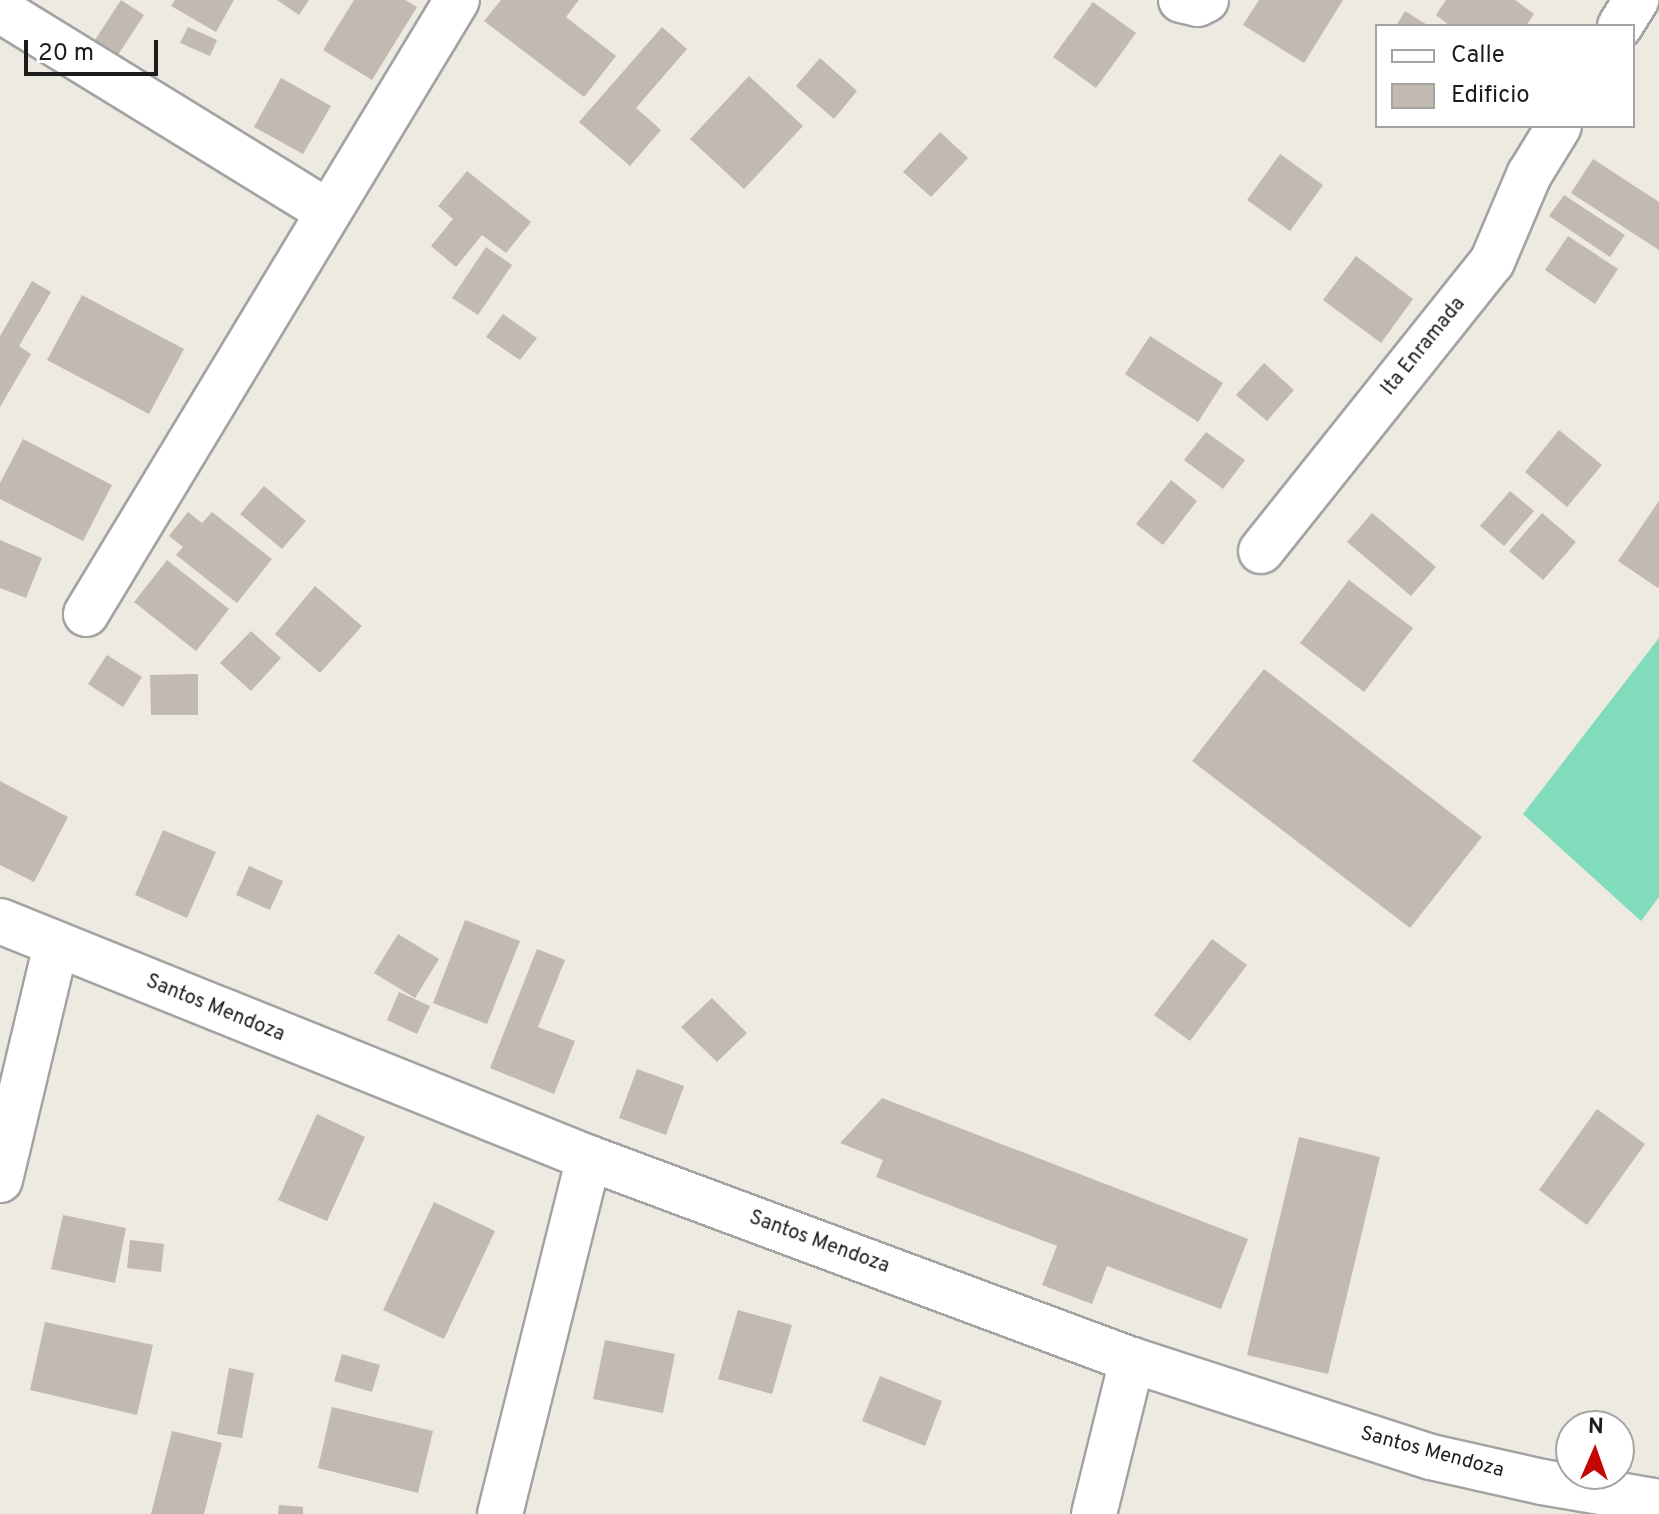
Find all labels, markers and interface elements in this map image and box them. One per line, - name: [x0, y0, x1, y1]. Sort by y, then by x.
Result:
- scale bar: [28, 24, 162, 74]
- legend: [1375, 24, 1635, 128]
- text: 20 m: [38, 39, 94, 69]
- text: Calle: [1451, 41, 1505, 71]
- text: Edificio: [1451, 81, 1530, 111]
- street label: Ita Enramada: [1377, 293, 1471, 401]
- street label: Santos Mendoza: [142, 970, 288, 1048]
- street label: Santos Mendoza: [746, 1206, 892, 1280]
- north arrow: [1555, 1410, 1635, 1490]
- text: N: [1587, 1414, 1604, 1441]
- street label: Santos Mendoza: [1358, 1422, 1506, 1484]

